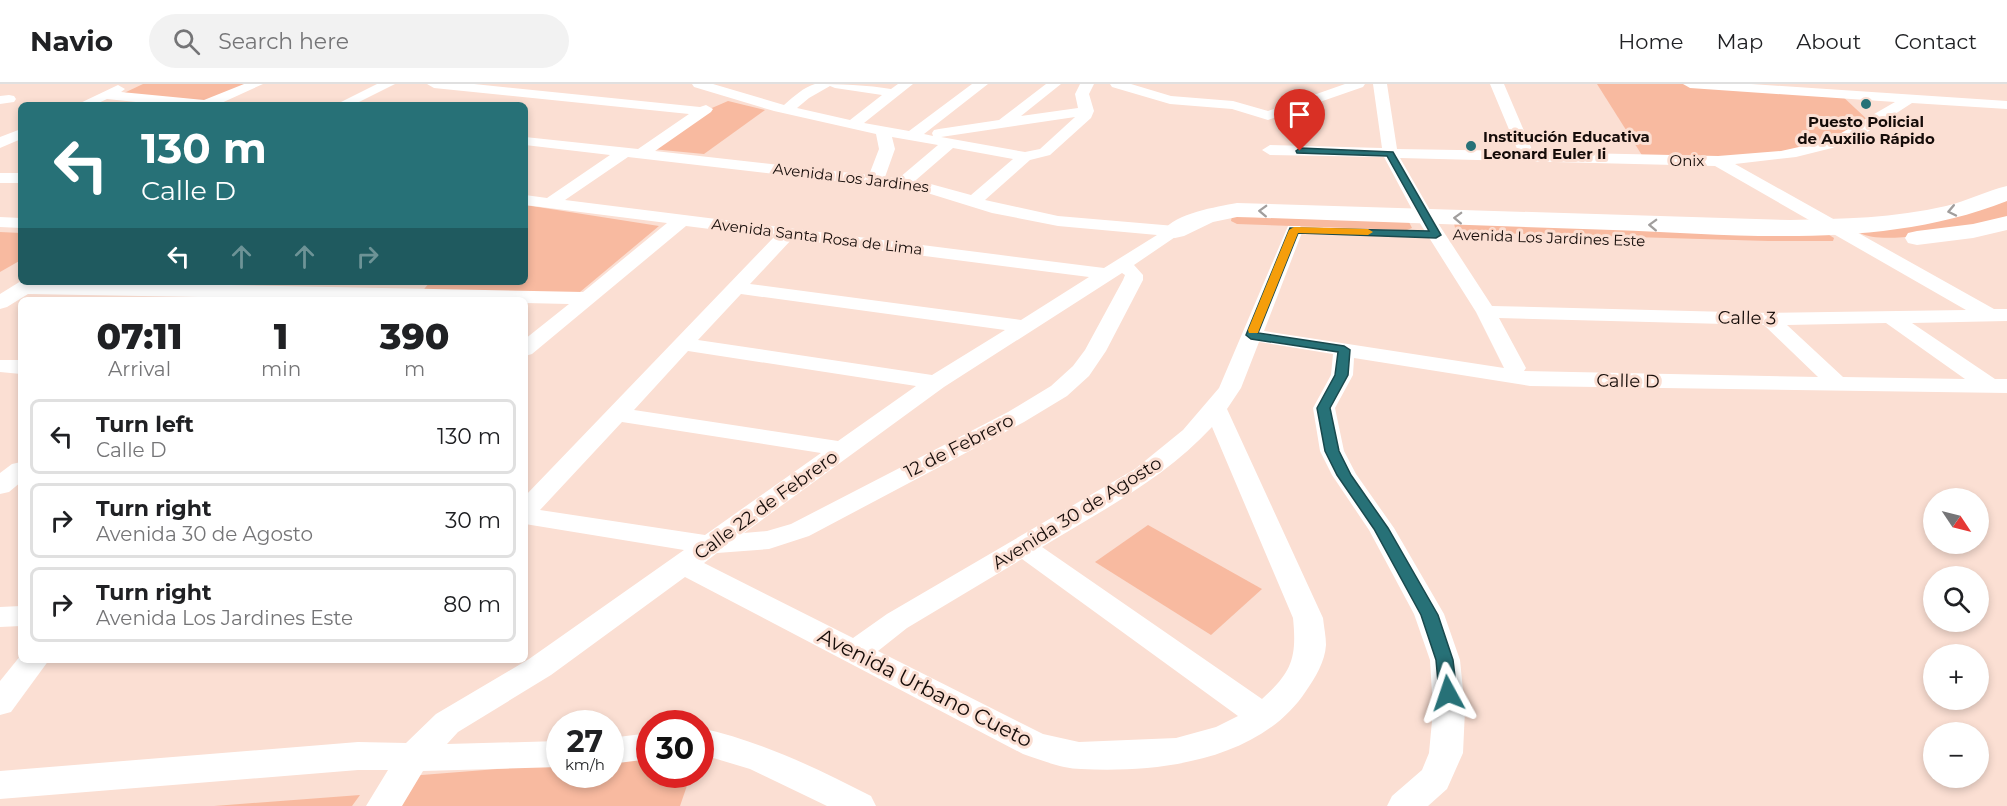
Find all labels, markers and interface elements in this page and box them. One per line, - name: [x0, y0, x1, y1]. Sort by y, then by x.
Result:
- search box: [149, 14, 569, 68]
- text: Navio: [30, 24, 113, 58]
- icon: search: [170, 25, 203, 58]
- text: Search here: [218, 28, 349, 55]
- text: Home: [1618, 29, 1683, 54]
- text: Map: [1716, 29, 1763, 54]
- text: About: [1796, 29, 1861, 54]
- text: Contact: [1894, 29, 1977, 54]
- pin: [1274, 89, 1325, 151]
- marker: Puesto Policial de Auxilio Rápido: [1859, 97, 1873, 111]
- icon: arrive: [1283, 98, 1316, 131]
- place label: Puesto Policial de Auxilio Rápido: [1797, 112, 1935, 148]
- text: 130 m: [141, 122, 267, 174]
- icon: left: [42, 126, 120, 204]
- place label: Institución Educativa Leonard Euler Ii: [1483, 127, 1650, 163]
- marker: Institución Educativa Leonard Euler Ii: [1464, 139, 1478, 153]
- street label: Onix: [1670, 151, 1704, 170]
- street label: Avenida Los Jardines: [772, 159, 930, 196]
- text: Calle D: [141, 174, 236, 207]
- one-way arrow: [1947, 204, 1957, 217]
- one-way arrow: [1258, 205, 1267, 218]
- one-way arrow: [1453, 212, 1462, 225]
- street label: Avenida Santa Rosa de Lima: [710, 214, 924, 259]
- one-way arrow: [1648, 218, 1657, 231]
- street label: Avenida Los Jardines Este: [1452, 225, 1646, 250]
- icon: left: [162, 240, 195, 273]
- icon: ahead: [225, 240, 258, 273]
- icon: ahead: [288, 240, 321, 273]
- icon: right: [351, 240, 384, 273]
- street label: Calle 3: [1717, 306, 1777, 330]
- text: 07:11: [97, 314, 183, 358]
- text: 1: [274, 314, 288, 358]
- text: 390: [380, 314, 449, 358]
- text: Arrival: [108, 357, 171, 381]
- text: min: [261, 357, 301, 381]
- text: m: [404, 357, 425, 381]
- street label: Calle D: [1596, 369, 1660, 393]
- street label: 12 de Febrero: [901, 409, 1017, 483]
- text: Turn left: [96, 411, 194, 438]
- icon: left: [45, 420, 78, 453]
- text: 130 m: [437, 423, 501, 450]
- text: Calle D: [96, 438, 166, 462]
- street label: Calle 22 de Febrero: [690, 446, 842, 564]
- street label: Avenida 30 de Agosto: [988, 452, 1166, 574]
- north arrow: [1923, 488, 1989, 554]
- map controls: [1923, 488, 1989, 788]
- text: Turn right: [96, 495, 211, 522]
- icon: right: [45, 504, 78, 537]
- text: 30 m: [445, 507, 501, 534]
- text: Avenida 30 de Agosto: [96, 522, 313, 546]
- button: search: [1923, 566, 1989, 632]
- text: Turn right: [96, 579, 211, 606]
- icon: right: [45, 588, 78, 621]
- text: 80 m: [443, 591, 501, 618]
- text: Avenida Los Jardines Este: [96, 606, 353, 630]
- street label: Avenida Urbano Cueto: [814, 623, 1037, 753]
- button: +: [1923, 644, 1989, 710]
- position arrow: [1416, 661, 1480, 725]
- speed limit sign: 30: [636, 710, 714, 788]
- button: −: [1923, 722, 1989, 788]
- text: 27: [567, 723, 603, 760]
- text: km/h: [565, 755, 605, 774]

